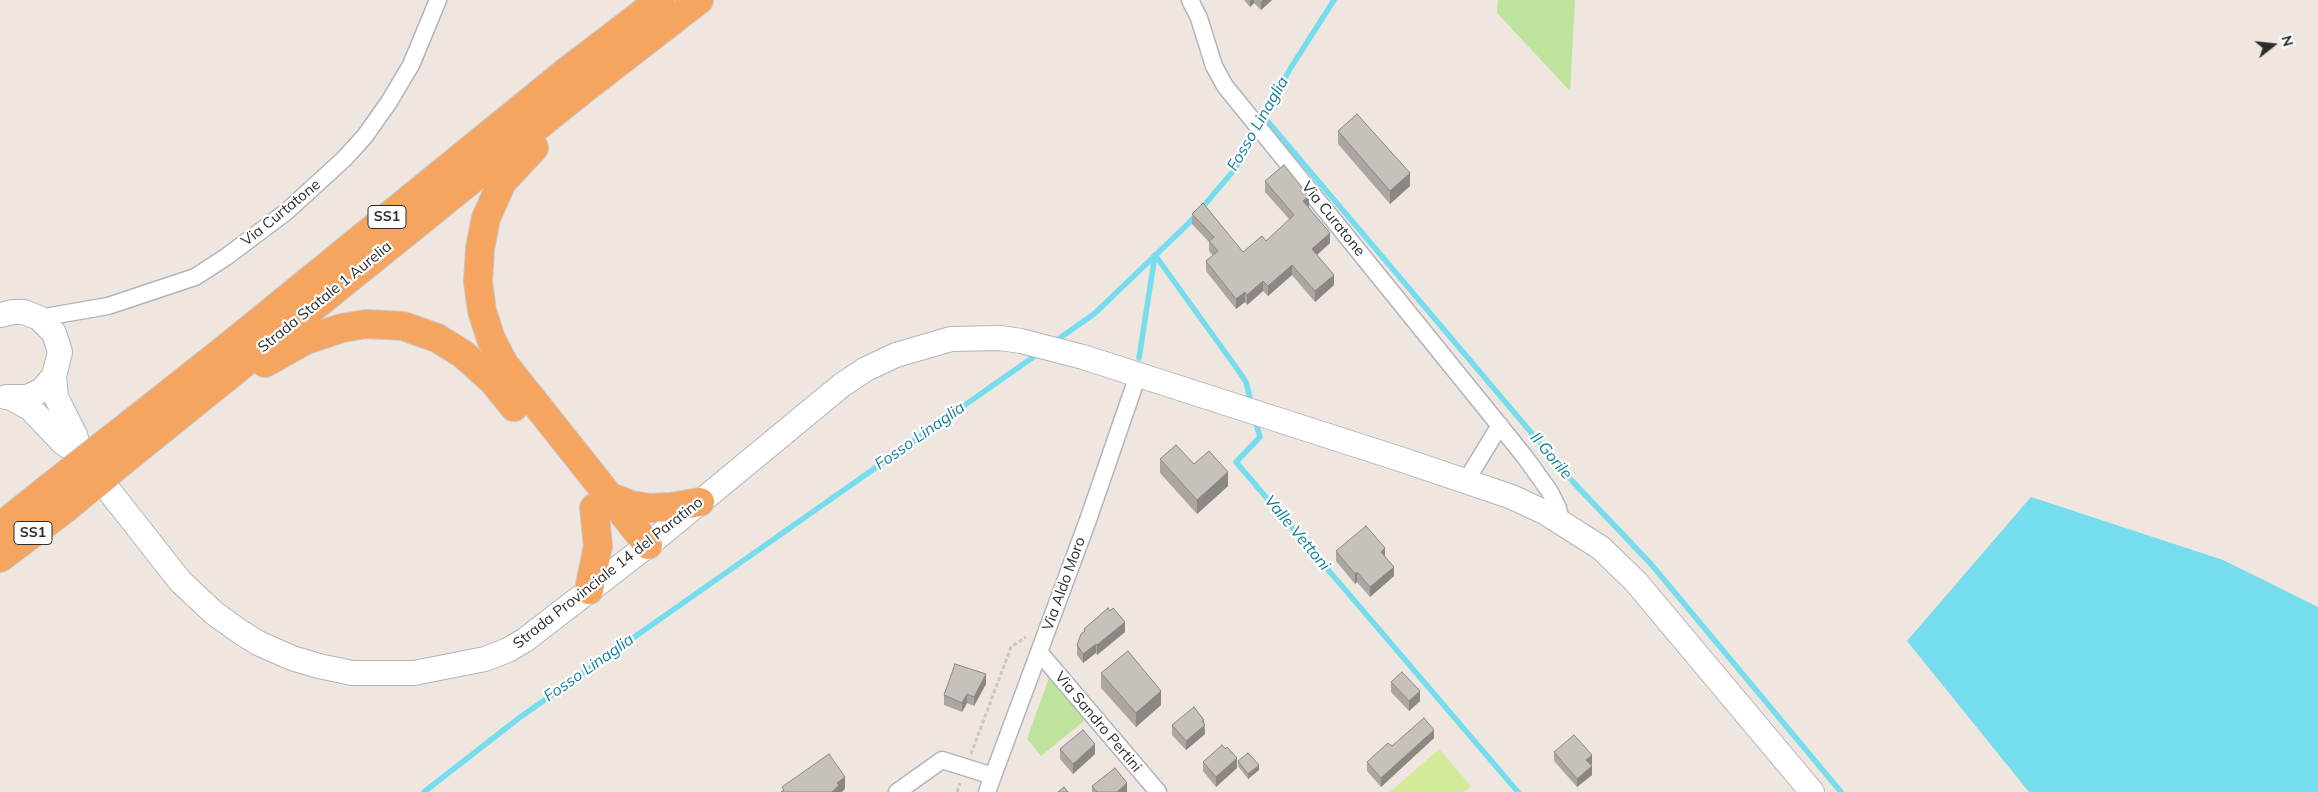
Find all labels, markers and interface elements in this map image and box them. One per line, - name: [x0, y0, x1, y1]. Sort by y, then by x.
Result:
- north arrow: [2248, 20, 2298, 70]
- text: N: [2277, 33, 2298, 48]
- water label: Fosso Linaglia: [1223, 74, 1293, 174]
- street label: Via Curtatone: [238, 176, 324, 250]
- street label: Via Curatone: [1297, 178, 1369, 260]
- road number: SS1: [368, 206, 406, 228]
- street label: Strada Statale 1 Aurelia: [255, 238, 395, 356]
- water label: Fosso Linaglia: [871, 398, 969, 474]
- water label: Il Gorile: [1526, 429, 1576, 483]
- water label: Valle Vettoni: [1260, 491, 1334, 575]
- street label: Strada Provinciale 14 del Paratino: [510, 493, 706, 653]
- road number: SS1: [14, 522, 52, 544]
- street label: Via Aldo Moro: [1039, 535, 1089, 633]
- water label: Fosso Linaglia: [540, 630, 638, 706]
- street label: Via Sandro Pertini: [1051, 668, 1145, 776]

